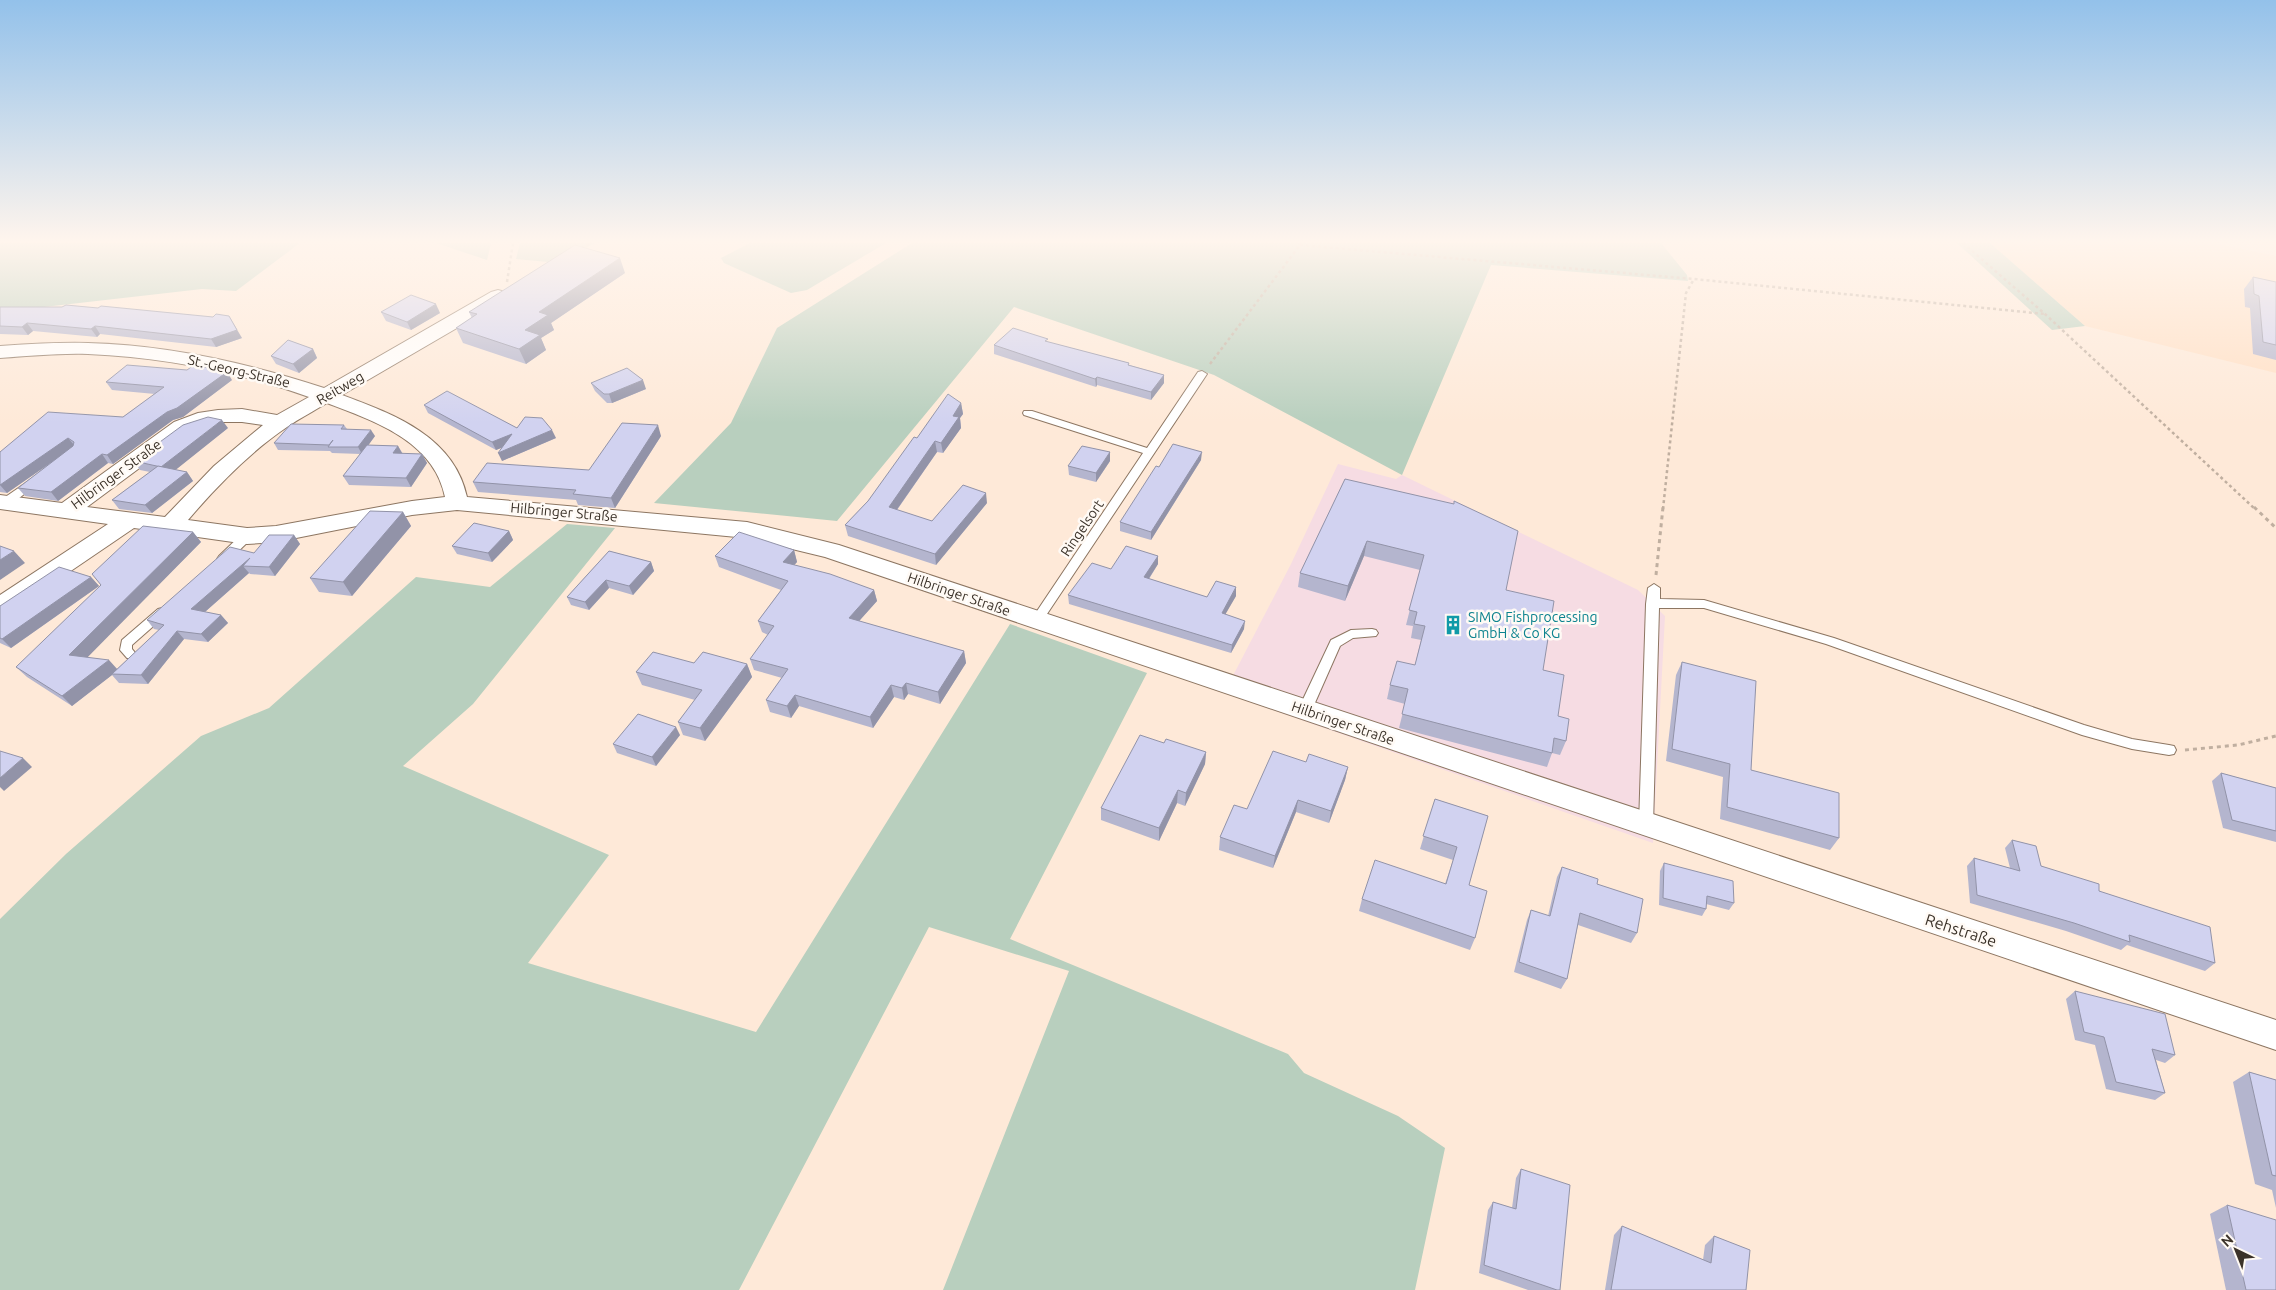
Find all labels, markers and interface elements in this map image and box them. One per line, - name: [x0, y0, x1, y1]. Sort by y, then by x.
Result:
- street label: St.-Georg-Straße: [186, 351, 292, 391]
- street label: Reitweg: [313, 368, 367, 408]
- street label: Hilbringer Straße: [68, 436, 164, 512]
- street label: Ringelsort: [1057, 496, 1107, 559]
- street label: Hilbringer Straße: [510, 499, 618, 525]
- street label: Hilbringer Straße: [906, 569, 1012, 619]
- place label: SIMO Fishprocessing GmbH & Co KG: [1468, 609, 1597, 641]
- building icon: SIMO Fishprocessing GmbH & Co KG: [1442, 614, 1464, 636]
- street label: Hilbringer Straße: [1290, 698, 1396, 748]
- street label: Rehstraße: [1923, 910, 1999, 950]
- north arrow: [2211, 1225, 2261, 1275]
- text: N: [2218, 1231, 2236, 1250]

